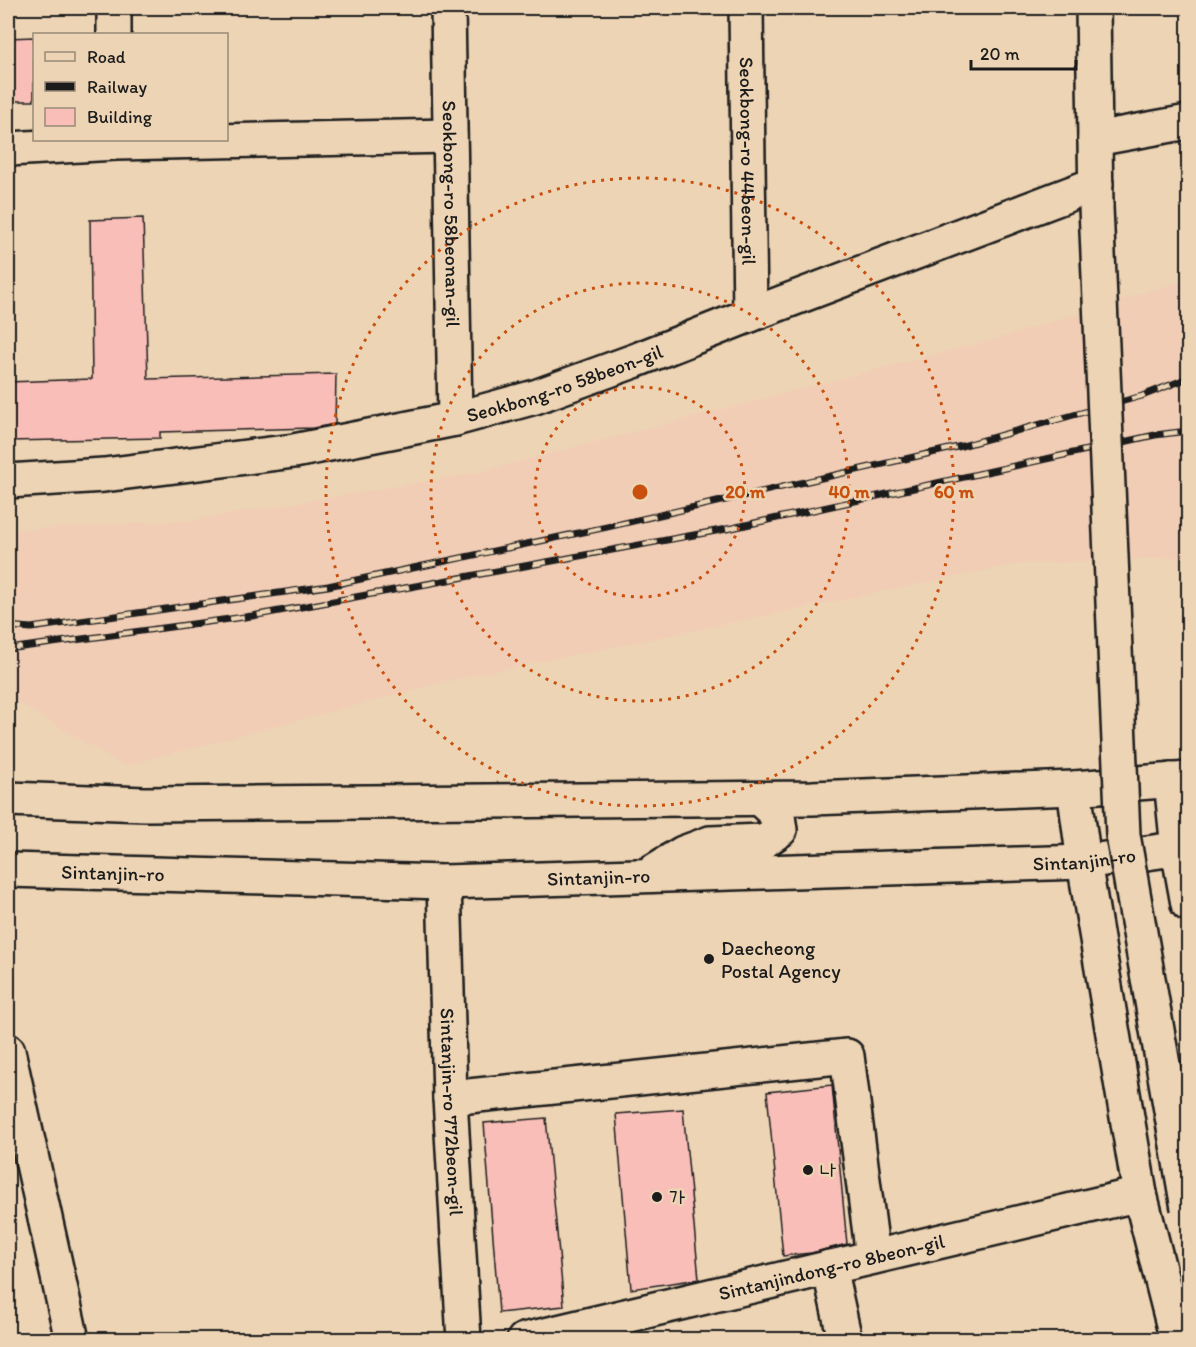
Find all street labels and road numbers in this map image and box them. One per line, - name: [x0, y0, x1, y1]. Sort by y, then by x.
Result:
- street label: Seokbong-ro 44beon-gil: [735, 57, 761, 266]
- street label: Seokbong-ro 58beonan-gil: [438, 100, 465, 328]
- street label: Seokbong-ro 58beon-gil: [464, 339, 666, 427]
- street label: Sintanjin-ro: [1033, 843, 1137, 876]
- street label: Sintanjin-ro: [61, 859, 165, 886]
- street label: Sintanjin-ro: [547, 864, 651, 891]
- street label: Sintanjin-ro 772beon-gil: [436, 1008, 469, 1217]
- street label: Sintanjindong-ro 8beon-gil: [716, 1229, 947, 1305]

